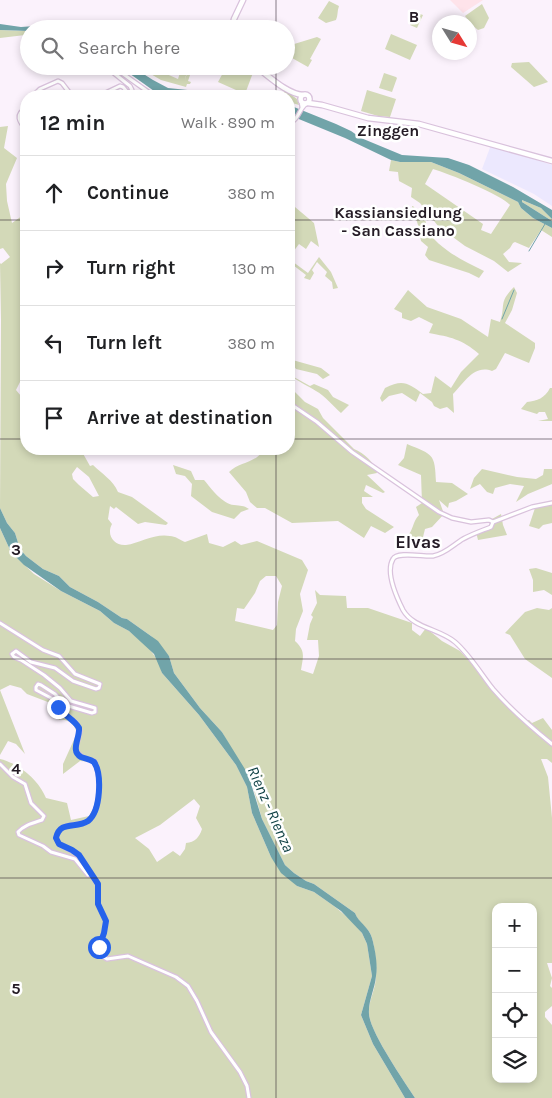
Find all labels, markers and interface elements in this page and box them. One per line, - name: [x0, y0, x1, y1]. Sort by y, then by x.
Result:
- text: B: [409, 7, 419, 26]
- north arrow: [432, 15, 477, 60]
- search box: [20, 20, 295, 75]
- icon: search: [38, 34, 66, 62]
- text: Search here: [78, 37, 180, 59]
- text: 12 min: [40, 111, 105, 135]
- text: Walk · 890 m: [181, 113, 275, 132]
- district label: Zinggen: [357, 121, 419, 140]
- icon: ahead: [40, 179, 68, 207]
- text: Continue: [87, 182, 169, 204]
- text: 380 m: [227, 184, 275, 203]
- district label: Kassiansiedlung - San Cassiano: [334, 203, 462, 240]
- icon: right: [40, 254, 68, 282]
- text: Turn right: [87, 257, 176, 279]
- text: 130 m: [232, 259, 275, 278]
- icon: left: [40, 329, 68, 357]
- text: Turn left: [87, 332, 162, 354]
- text: 380 m: [227, 334, 275, 353]
- icon: arrive: [40, 404, 68, 432]
- text: Arrive at destination: [87, 407, 273, 429]
- district label: Elvas: [395, 531, 441, 553]
- text: 3: [11, 540, 21, 559]
- route end: [47, 696, 70, 719]
- text: 4: [11, 759, 21, 778]
- water label: Rienz - Rienza: [244, 763, 298, 855]
- map controls: [492, 903, 537, 1083]
- button: +: [492, 903, 537, 948]
- route start: [88, 936, 111, 959]
- button: −: [492, 948, 537, 993]
- text: 5: [11, 979, 21, 998]
- button: locate: [492, 993, 537, 1038]
- button: layers: [492, 1038, 537, 1083]

